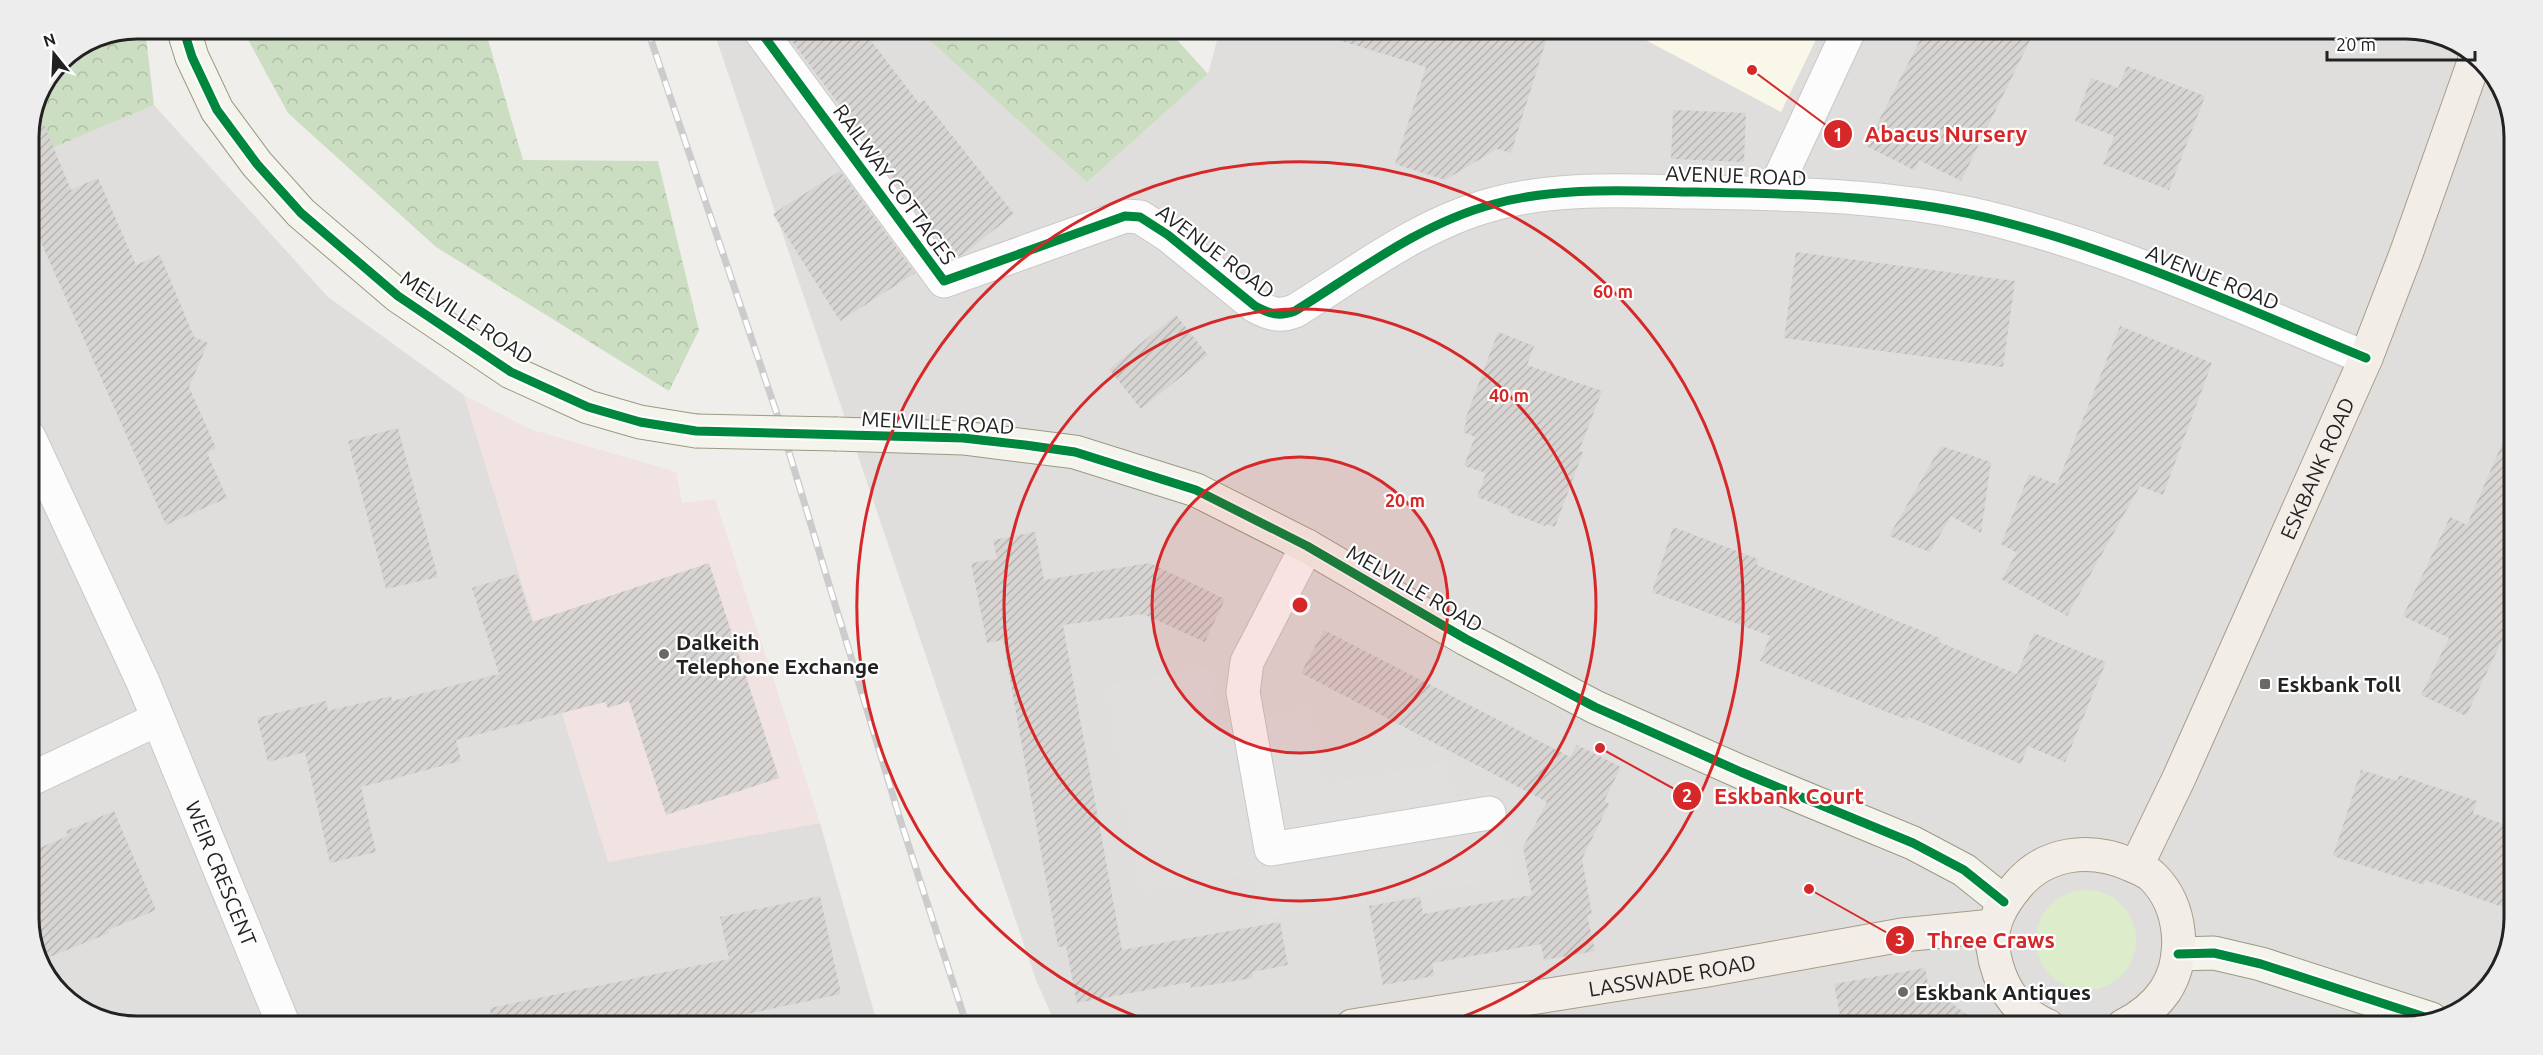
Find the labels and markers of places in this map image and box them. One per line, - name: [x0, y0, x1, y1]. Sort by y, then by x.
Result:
- callout: Abacus Nursery: [1823, 114, 2039, 154]
- centre of rings: [1290, 595, 1310, 615]
- place label: Dalkeith Telephone Exchange: [676, 630, 879, 678]
- marker: Dalkeith Telephone Exchange: [657, 647, 671, 661]
- place label: Eskbank Toll: [2277, 672, 2401, 696]
- marker: Eskbank Toll: [2258, 677, 2272, 691]
- callout: Eskbank Court: [1672, 776, 1876, 816]
- callout: Three Craws: [1885, 920, 2066, 960]
- place label: Eskbank Antiques: [1915, 980, 2091, 1004]
- marker: Eskbank Antiques: [1896, 985, 1910, 999]

